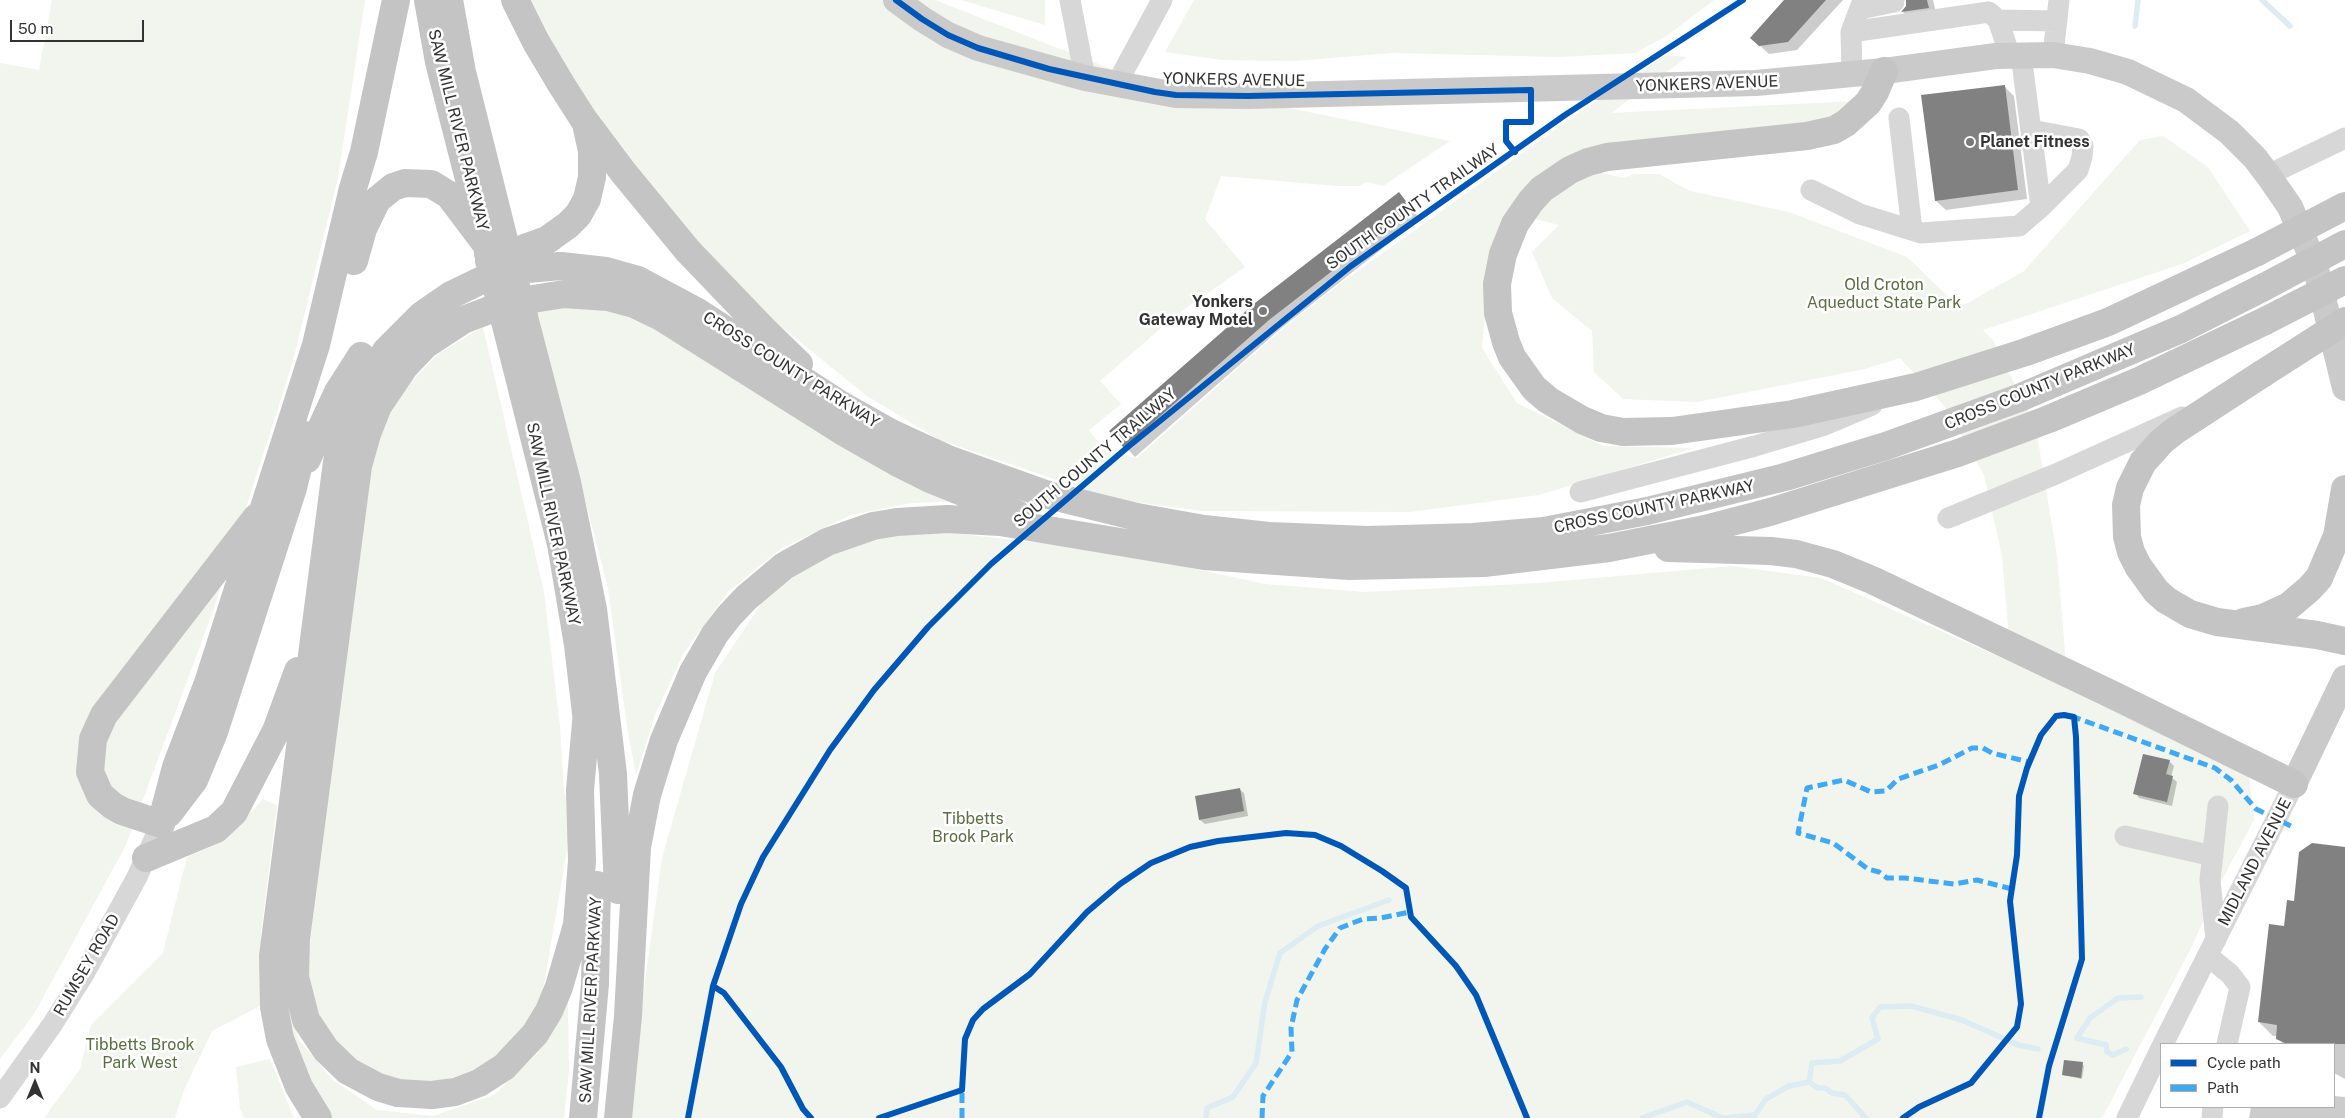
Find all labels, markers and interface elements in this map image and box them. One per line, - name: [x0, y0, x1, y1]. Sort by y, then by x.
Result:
- scale bar: [12, 10, 146, 42]
- text: 50 m: [18, 20, 53, 37]
- street label: SAW MILL RIVER PARKWAY: [424, 27, 492, 233]
- street label: YONKERS AVENUE: [1163, 69, 1305, 91]
- street label: YONKERS AVENUE: [1635, 72, 1779, 96]
- place label: Planet Fitness: [1980, 132, 2090, 152]
- marker: Planet Fitness: [1964, 136, 1976, 148]
- street label: SOUTH COUNTY TRAILWAY: [1323, 140, 1503, 274]
- park label: Old Croton Aqueduct State Park: [1807, 275, 1961, 313]
- place label: Yonkers Gateway Motel: [1139, 292, 1253, 330]
- marker: Yonkers Gateway Motel: [1257, 305, 1269, 317]
- street label: CROSS COUNTY PARKWAY: [699, 308, 883, 432]
- street label: CROSS COUNTY PARKWAY: [1942, 340, 2138, 434]
- street label: SOUTH COUNTY TRAILWAY: [1010, 384, 1180, 532]
- street label: SAW MILL RIVER PARKWAY: [522, 421, 584, 627]
- street label: CROSS COUNTY PARKWAY: [1552, 476, 1756, 538]
- street label: MIDLAND AVENUE: [2214, 795, 2296, 929]
- park label: Tibbetts Brook Park: [932, 809, 1014, 847]
- street label: SAW MILL RIVER PARKWAY: [576, 896, 606, 1104]
- street label: RUMSEY ROAD: [50, 911, 124, 1019]
- park label: Tibbetts Brook Park West: [86, 1035, 194, 1073]
- legend: [2160, 1043, 2335, 1108]
- text: Cycle path: [2207, 1054, 2281, 1071]
- north arrow: [10, 1058, 60, 1108]
- text: N: [30, 1060, 40, 1076]
- text: Path: [2207, 1079, 2239, 1096]

